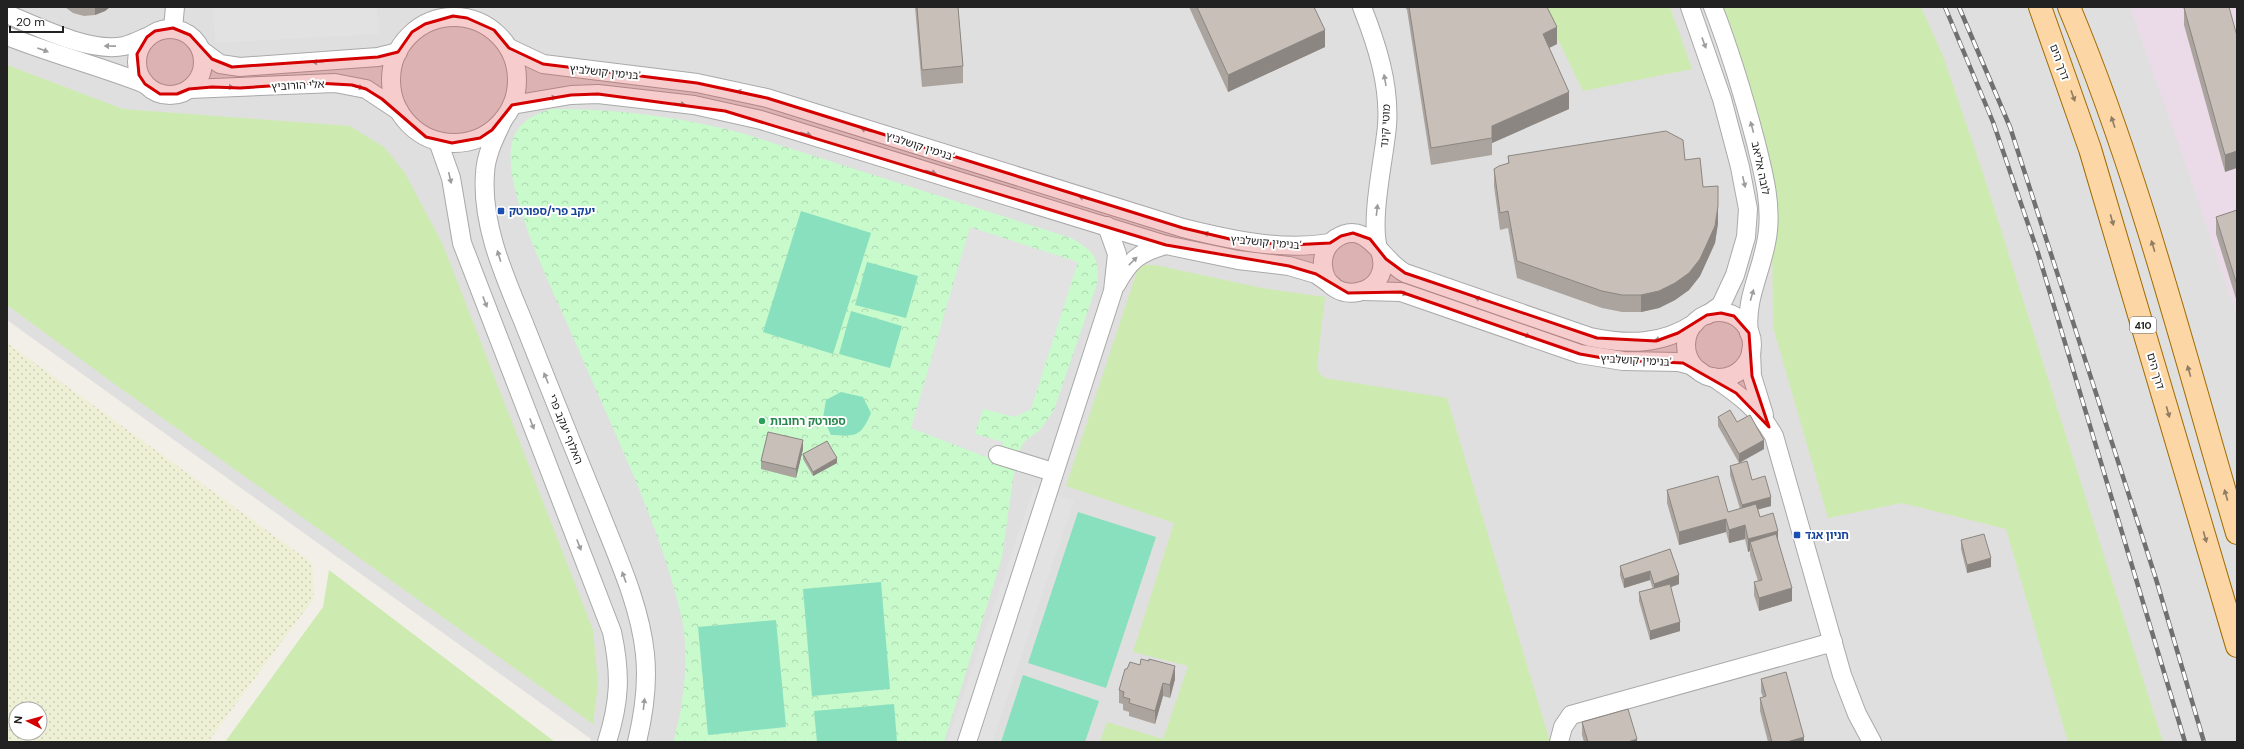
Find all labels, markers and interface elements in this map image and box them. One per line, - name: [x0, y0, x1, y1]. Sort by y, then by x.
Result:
- scale bar: [10, 8, 63, 34]
- text: 20 m: [16, 14, 45, 30]
- one-way arrow: [1701, 38, 1707, 50]
- street label: דרך הים: [2047, 42, 2073, 82]
- one-way arrow: [103, 43, 116, 49]
- one-way arrow: [38, 47, 50, 53]
- one-way arrow: [312, 58, 324, 65]
- street label: בנימין קושלביץ': [569, 61, 641, 83]
- one-way arrow: [1382, 74, 1388, 87]
- street label: אלי הורוביץ: [271, 77, 325, 93]
- one-way arrow: [222, 84, 234, 91]
- one-way arrow: [352, 84, 364, 90]
- one-way arrow: [736, 89, 748, 95]
- one-way arrow: [2070, 90, 2076, 102]
- one-way arrow: [545, 95, 557, 101]
- one-way arrow: [674, 101, 686, 107]
- street label: מוטי קינד: [1377, 104, 1393, 148]
- one-way arrow: [2110, 116, 2116, 128]
- one-way arrow: [1749, 121, 1755, 133]
- one-way arrow: [860, 126, 872, 132]
- street label: בנימין קושלביץ': [884, 128, 956, 164]
- one-way arrow: [800, 131, 812, 137]
- street label: לובה אליאב: [1749, 140, 1774, 196]
- one-way arrow: [925, 169, 937, 175]
- one-way arrow: [447, 172, 453, 184]
- one-way arrow: [1741, 175, 1747, 188]
- one-way arrow: [1077, 195, 1089, 201]
- place label: יעקב פרי/ספורטק: [509, 204, 595, 218]
- one-way arrow: [1374, 204, 1380, 216]
- marker: יעקב פרי/ספורטק: [496, 206, 506, 216]
- one-way arrow: [2109, 214, 2115, 226]
- one-way arrow: [1202, 231, 1215, 237]
- street label: בנימין קושלביץ': [1230, 232, 1302, 252]
- one-way arrow: [2149, 240, 2155, 252]
- one-way arrow: [496, 250, 502, 262]
- one-way arrow: [1128, 256, 1138, 266]
- one-way arrow: [1749, 289, 1755, 301]
- one-way arrow: [1396, 290, 1408, 296]
- one-way arrow: [1474, 296, 1486, 302]
- one-way arrow: [483, 297, 489, 309]
- road number: 410: [2130, 317, 2156, 333]
- one-way arrow: [1519, 333, 1531, 339]
- one-way arrow: [1653, 337, 1666, 343]
- street label: בנימין קושלביץ': [1600, 351, 1672, 369]
- street label: דרך הים: [2144, 351, 2168, 391]
- one-way arrow: [2186, 364, 2192, 376]
- one-way arrow: [542, 371, 548, 383]
- street label: האלוף יעקב פרי: [546, 392, 586, 466]
- one-way arrow: [2165, 406, 2171, 418]
- place label: ספורטק רחובות: [770, 414, 846, 428]
- marker: ספורטק רחובות: [757, 416, 767, 426]
- one-way arrow: [530, 418, 536, 430]
- one-way arrow: [2223, 489, 2229, 501]
- place label: חניון אגד: [1805, 528, 1849, 542]
- marker: חניון אגד: [1792, 530, 1802, 540]
- one-way arrow: [2202, 531, 2208, 543]
- one-way arrow: [576, 540, 582, 552]
- one-way arrow: [620, 570, 626, 582]
- one-way arrow: [641, 698, 647, 710]
- north arrow: [8, 701, 48, 741]
- text: N: [11, 715, 25, 725]

